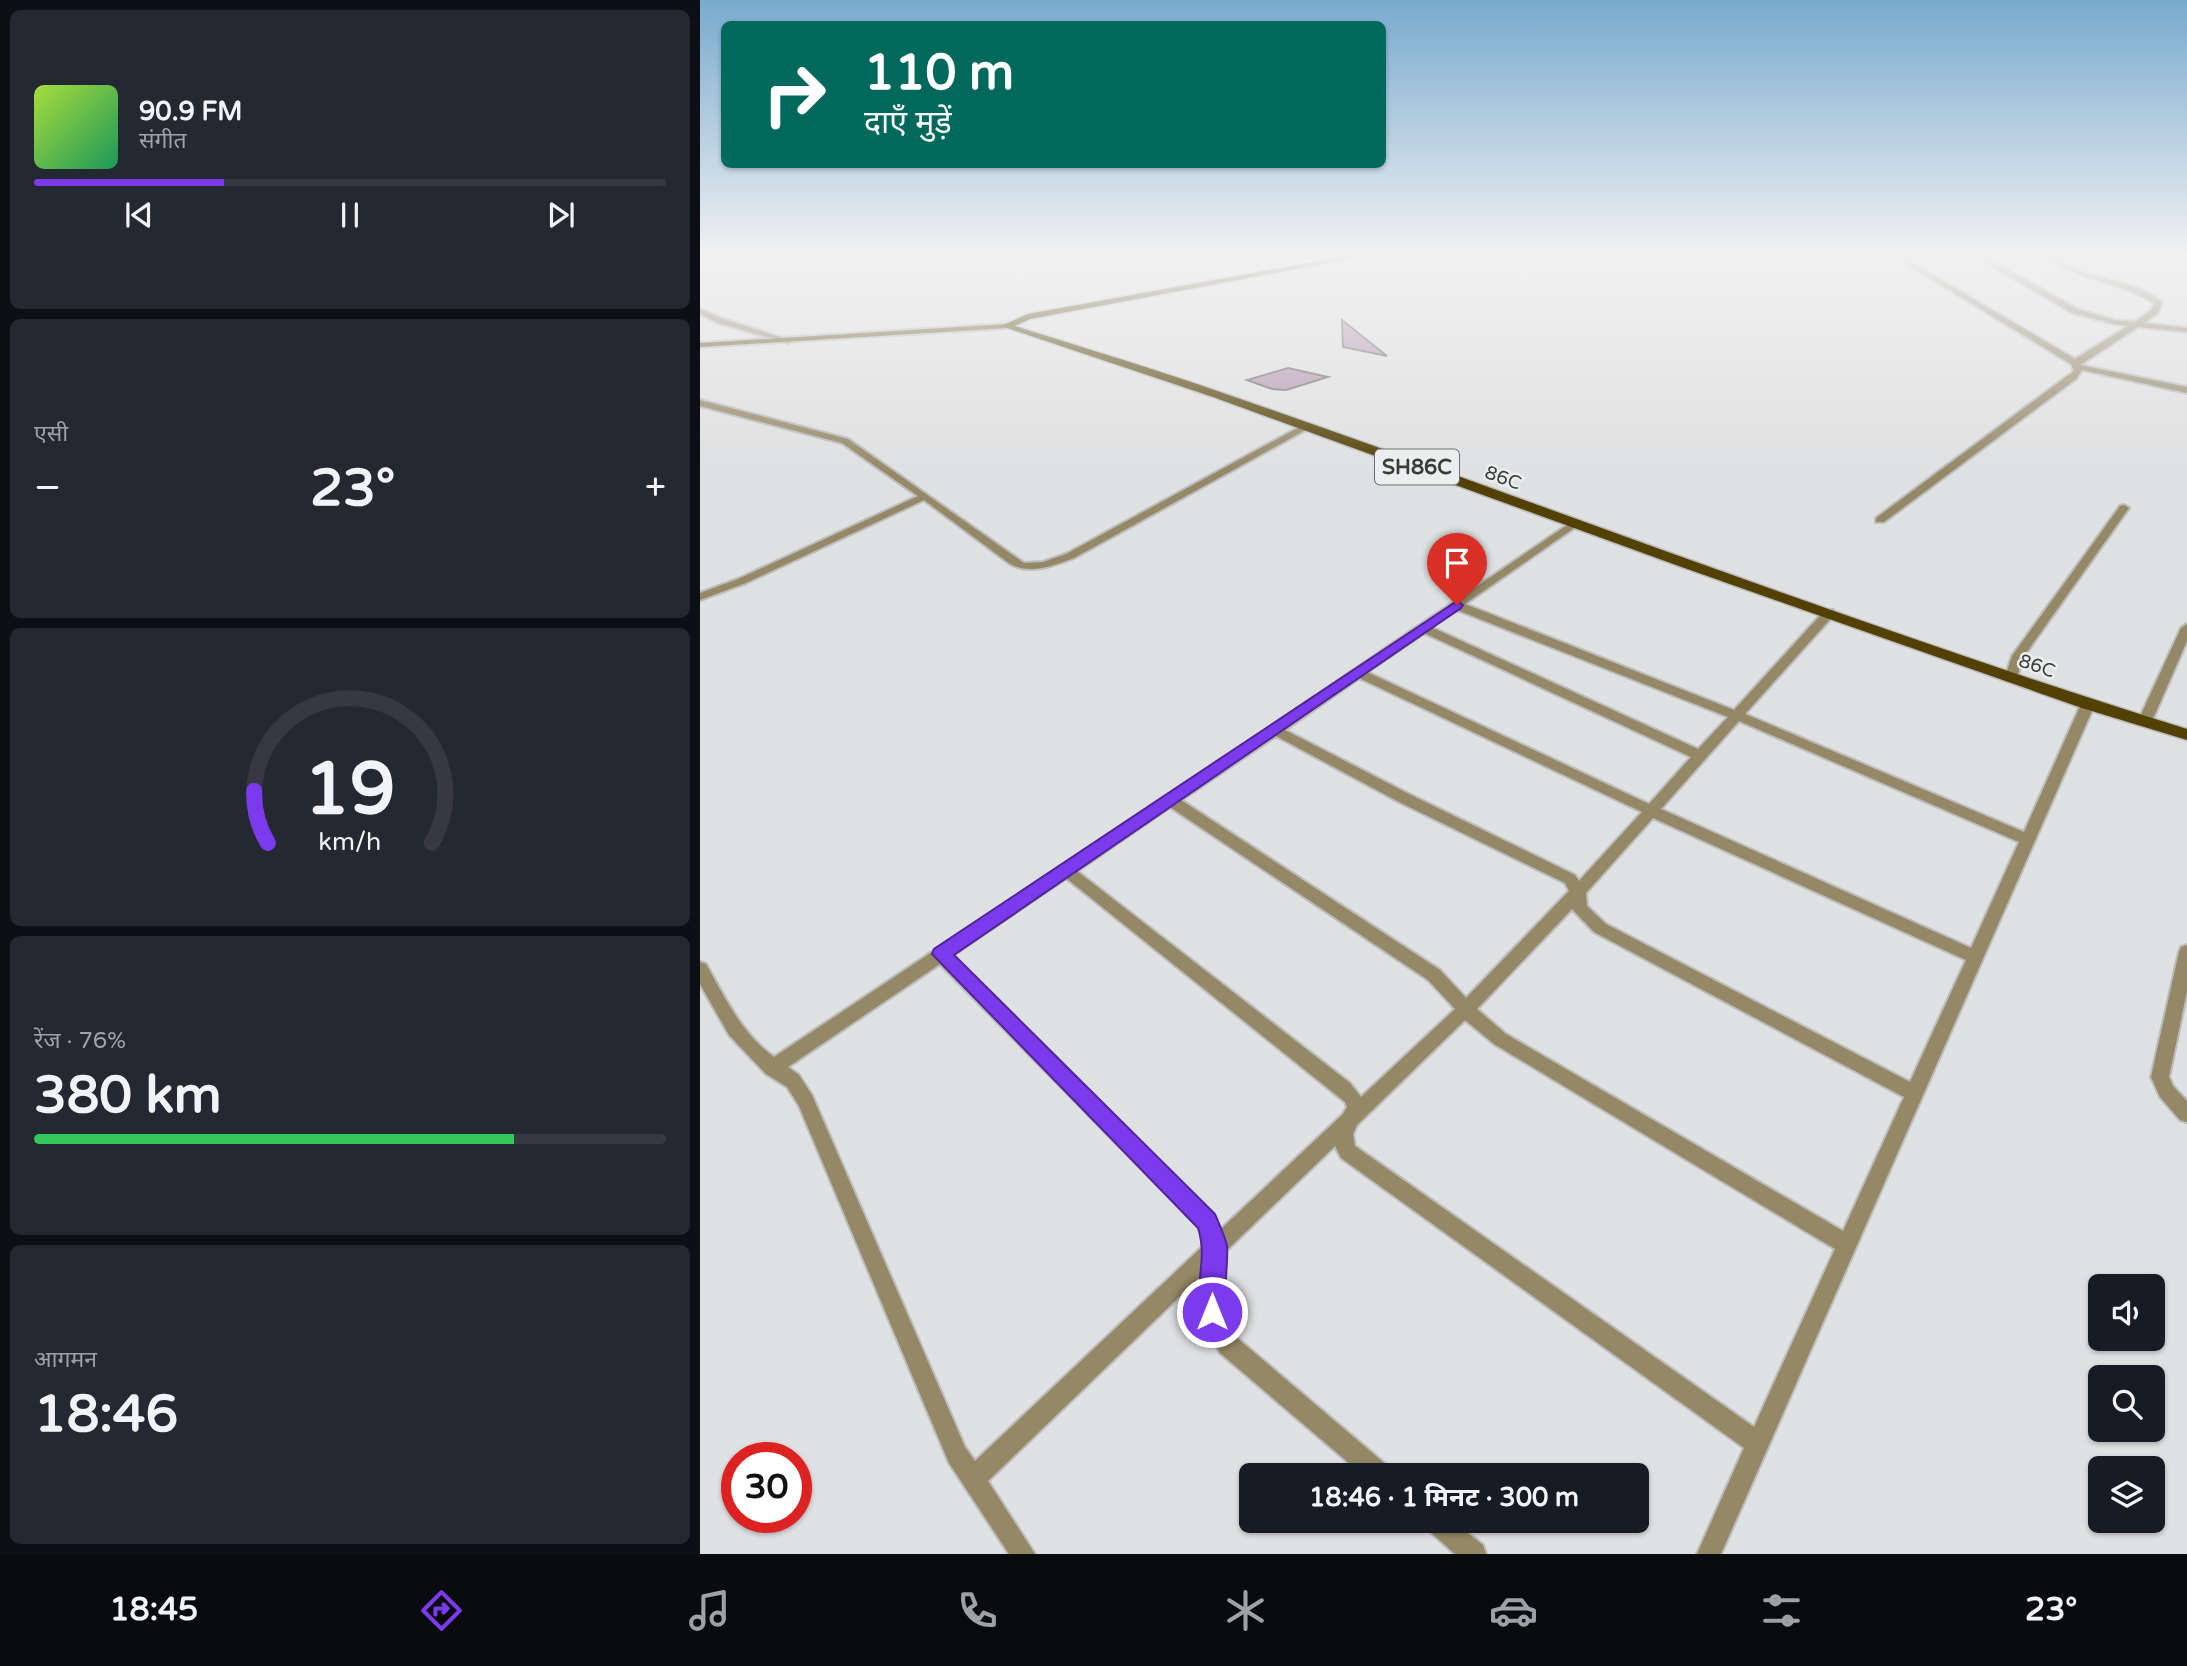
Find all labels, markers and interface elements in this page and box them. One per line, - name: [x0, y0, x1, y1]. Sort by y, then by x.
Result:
- text: 110 m: [864, 44, 1014, 103]
- icon: right: [749, 49, 840, 140]
- text: 90.9 FM: [139, 96, 242, 127]
- text: दाएँ मुड़ें: [864, 104, 952, 142]
- text: संगीत: [139, 127, 187, 155]
- icon: previous: [120, 196, 158, 234]
- icon: pause: [331, 196, 369, 234]
- icon: next: [542, 196, 580, 234]
- text: एसी: [34, 420, 68, 448]
- road number: SH86C: [1375, 449, 1459, 484]
- text: 23°: [310, 457, 395, 520]
- street label: 86C: [1482, 461, 1524, 495]
- text: −: [34, 465, 61, 511]
- text: +: [645, 465, 666, 511]
- pin: [1427, 533, 1487, 605]
- icon: arrive: [1438, 544, 1476, 582]
- street label: 86C: [2016, 650, 2058, 682]
- text: 19: [304, 746, 396, 834]
- text: km/h: [319, 827, 381, 857]
- text: रेंज · 76%: [34, 1027, 126, 1055]
- text: 380 km: [34, 1064, 222, 1127]
- map controls: [2088, 1274, 2165, 1533]
- button: sound: [2088, 1274, 2165, 1351]
- position arrow: [1175, 1275, 1249, 1349]
- text: आगमन: [34, 1346, 97, 1374]
- button: search: [2088, 1365, 2165, 1442]
- text: 18:46: [34, 1383, 178, 1446]
- speed limit sign: 30: [721, 1442, 812, 1533]
- button: layers: [2088, 1456, 2165, 1533]
- text: 18:46 · 1 मिनट · 300 m: [1309, 1482, 1579, 1513]
- icon: directions: [417, 1586, 466, 1635]
- icon: music: [685, 1586, 734, 1635]
- icon: phone: [953, 1586, 1002, 1635]
- icon: climate: [1221, 1586, 1270, 1635]
- icon: car: [1489, 1586, 1538, 1635]
- icon: filters: [1757, 1586, 1806, 1635]
- text: 18:45: [109, 1591, 198, 1629]
- text: 23°: [2025, 1591, 2077, 1629]

